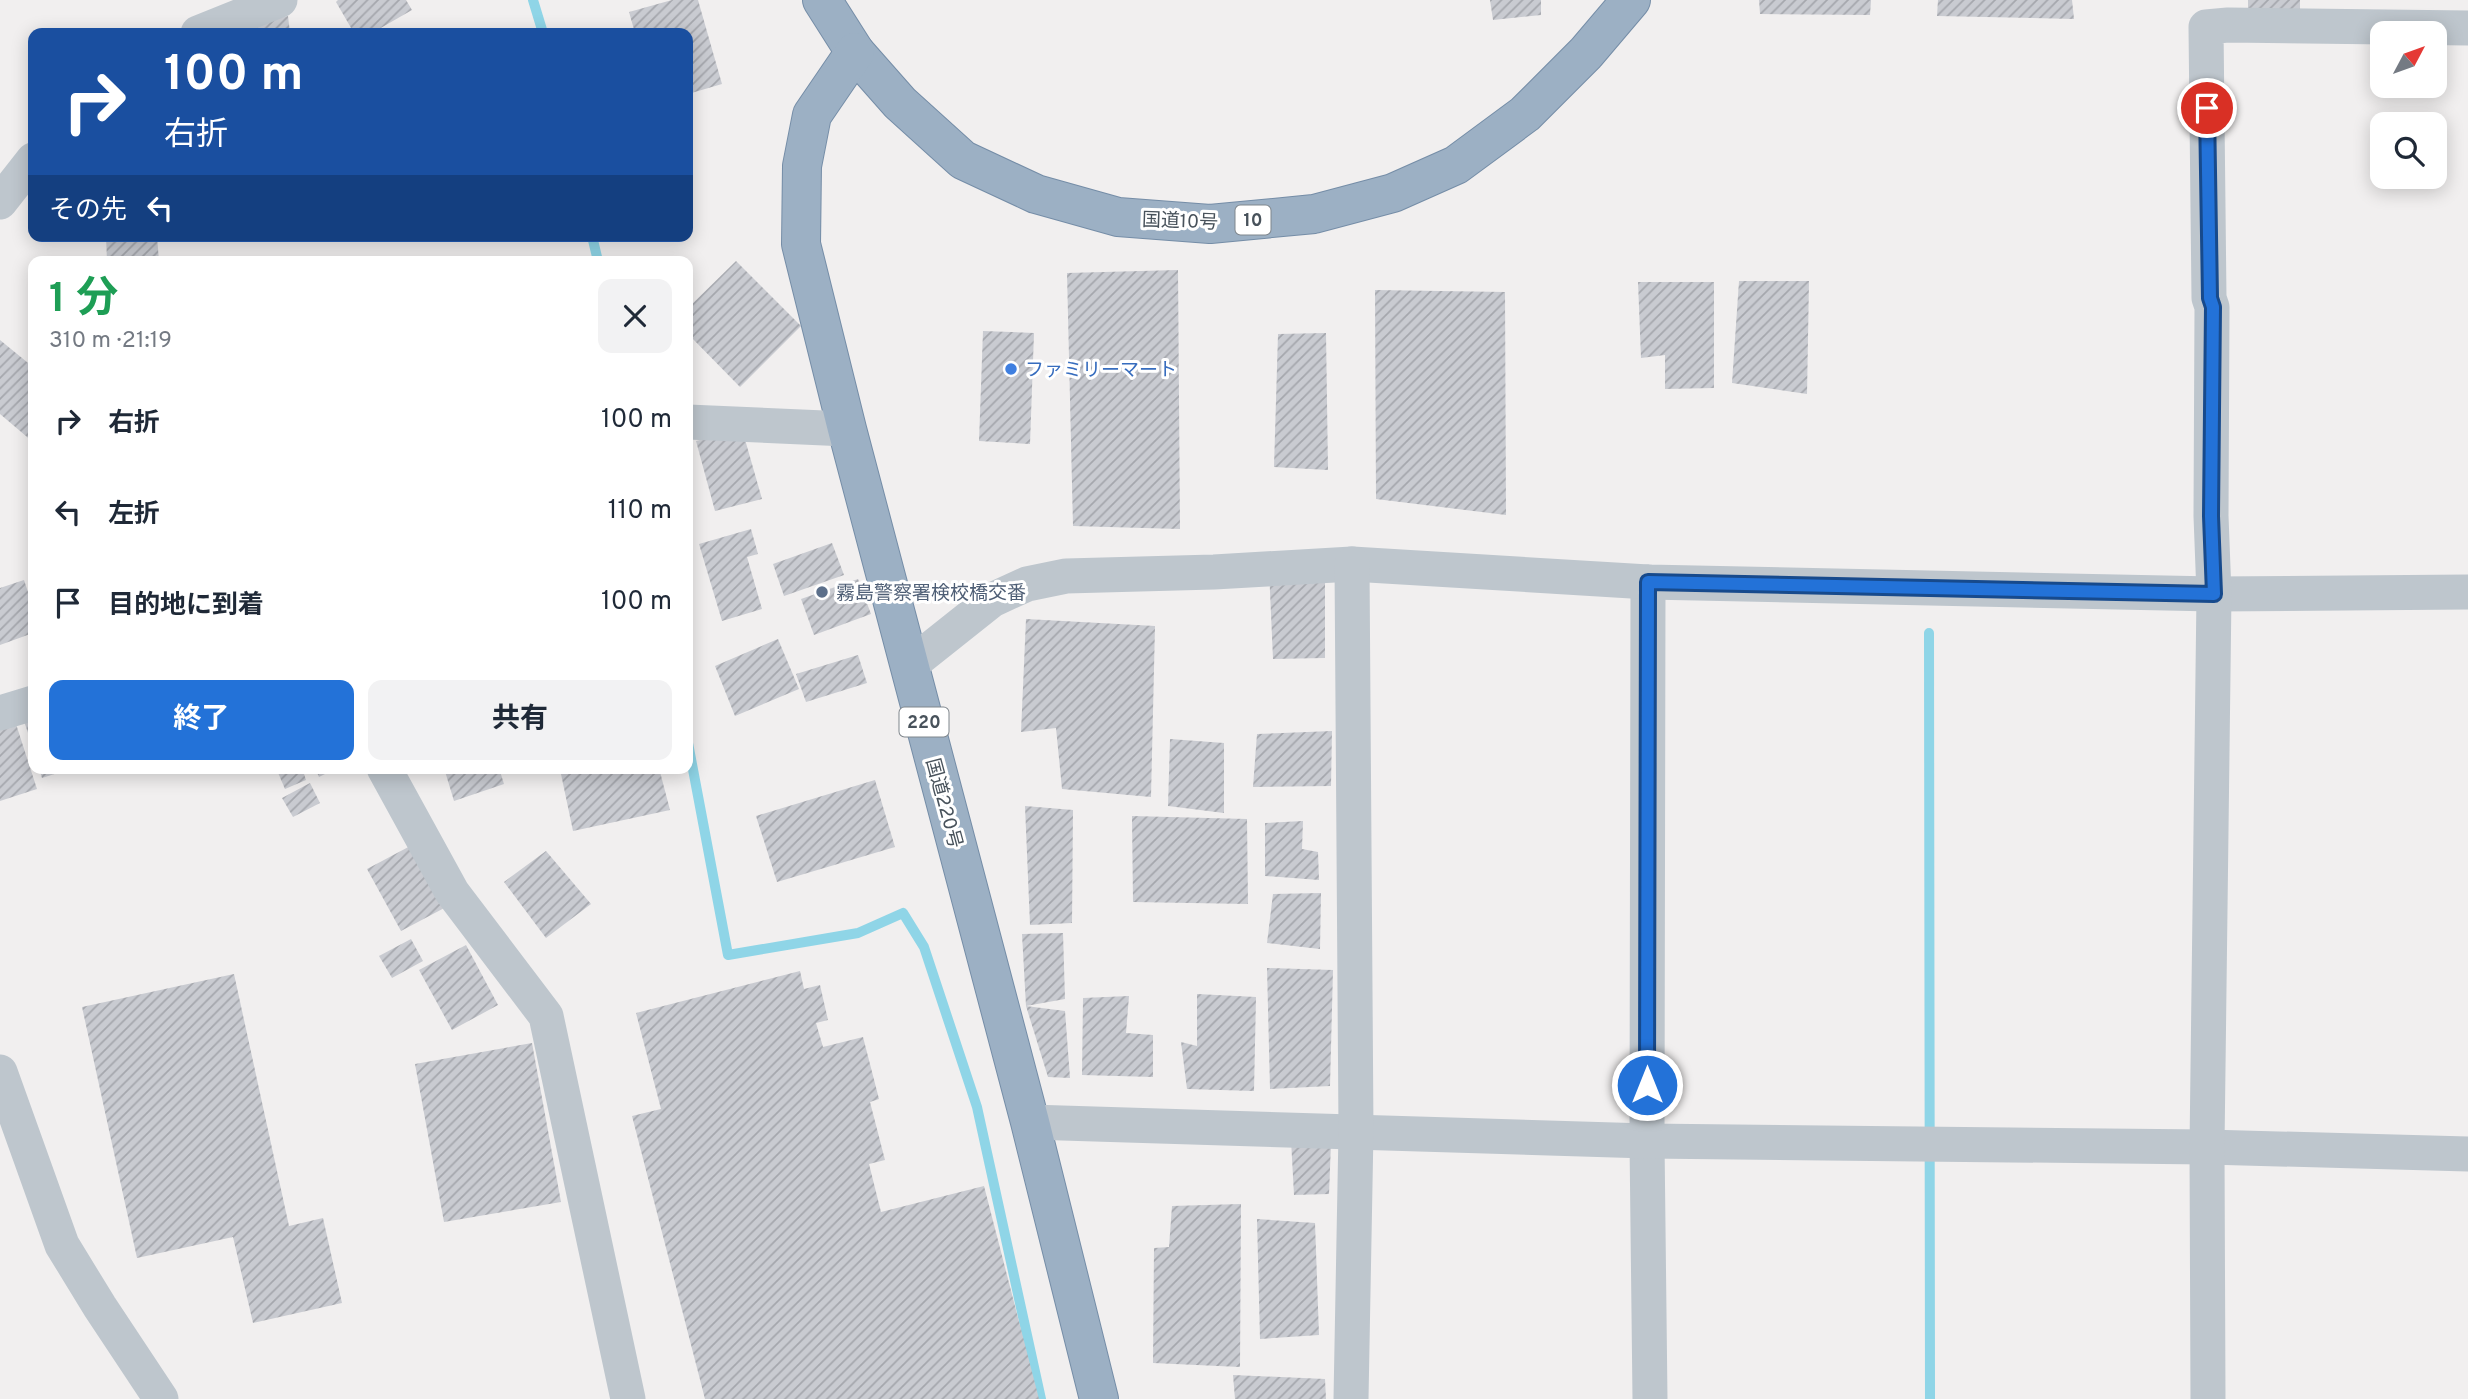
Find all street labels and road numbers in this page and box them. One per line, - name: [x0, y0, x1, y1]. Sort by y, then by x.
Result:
- road number: 10: [1236, 205, 1270, 234]
- street label: 国道10号: [1141, 209, 1218, 235]
- road number: 220: [900, 708, 948, 736]
- street label: 国道220号: [920, 756, 967, 851]

